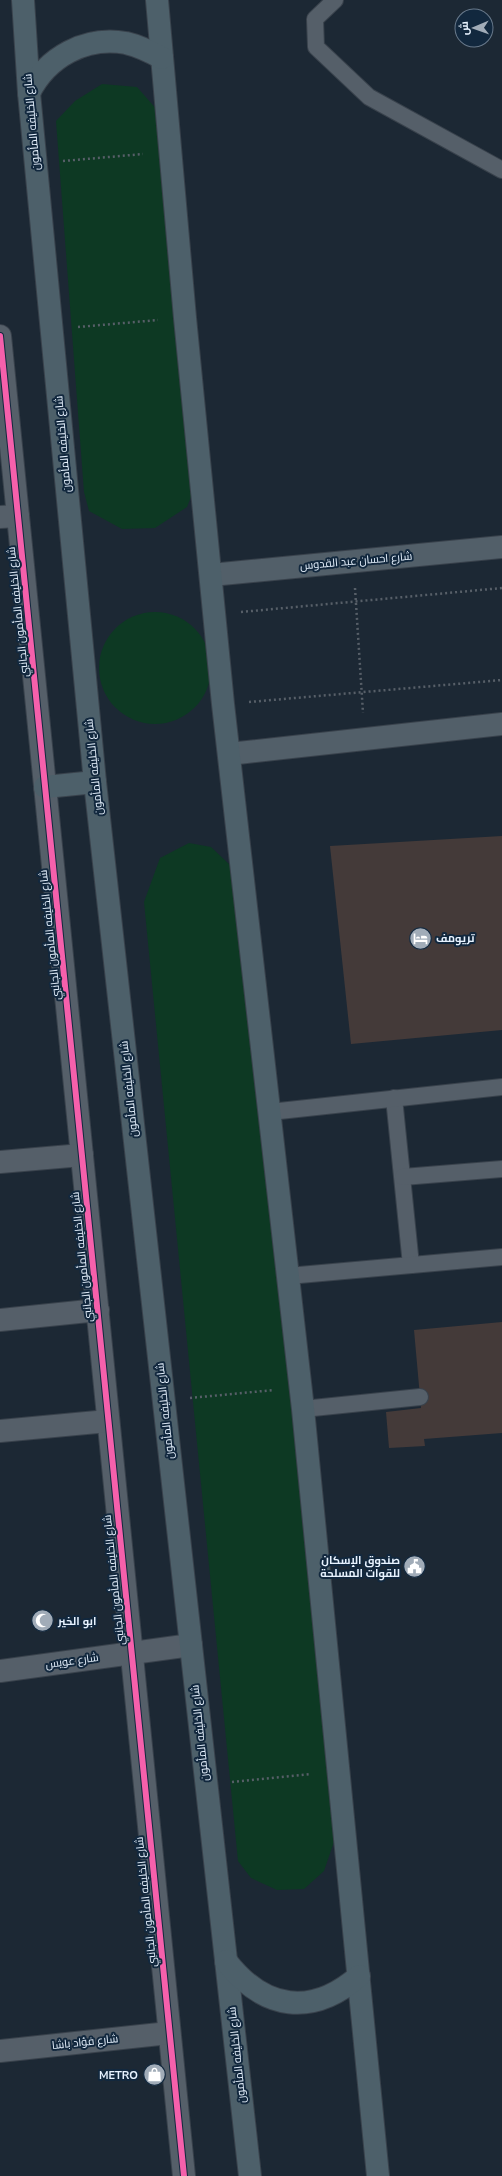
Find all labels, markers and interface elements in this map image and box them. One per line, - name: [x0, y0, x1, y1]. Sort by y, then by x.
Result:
- north arrow: [454, 8, 494, 48]
- text: ش: [457, 21, 472, 36]
- street label: شارع الخليفه المأمون: [20, 73, 44, 171]
- street label: شارع الخليفه المأمون: [51, 395, 75, 493]
- street label: شارع الخليفه المأمون الجانبي: [4, 546, 33, 678]
- street label: شارع احسان عبد القدوس: [299, 549, 413, 573]
- street label: شارع الخليفه المأمون: [81, 718, 107, 816]
- street label: شارع الخليفه المأمون الجانبي: [36, 869, 65, 1001]
- hotel icon: تريومف: [408, 925, 434, 951]
- place label: تريومف: [436, 931, 476, 946]
- street label: شارع الخليفه المأمون: [116, 1040, 142, 1138]
- street label: شارع الخليفه المأمون الجانبي: [68, 1191, 97, 1323]
- street label: شارع الخليفه المأمون: [152, 1362, 178, 1460]
- street label: شارع الخليفه المأمون الجانبي: [100, 1514, 129, 1646]
- place label: صندوق الإسكان للقوات المسلحة: [320, 1553, 400, 1581]
- public building icon: صندوق الإسكان للقوات المسلحة: [402, 1553, 428, 1579]
- mosque icon: ابو الخير: [30, 1608, 56, 1634]
- place label: ابو الخير: [57, 1614, 96, 1629]
- street label: شارع عويس: [44, 1650, 100, 1672]
- street label: شارع الخليفه المأمون: [187, 1684, 213, 1782]
- street label: شارع الخليفه المأمون الجانبي: [132, 1836, 161, 1968]
- street label: شارع الخليفه المأمون: [224, 2006, 250, 2104]
- street label: شارع فؤاد باشا: [51, 2031, 119, 2053]
- shop icon: METRO: [141, 2062, 167, 2088]
- place label: METRO: [99, 2068, 138, 2083]

